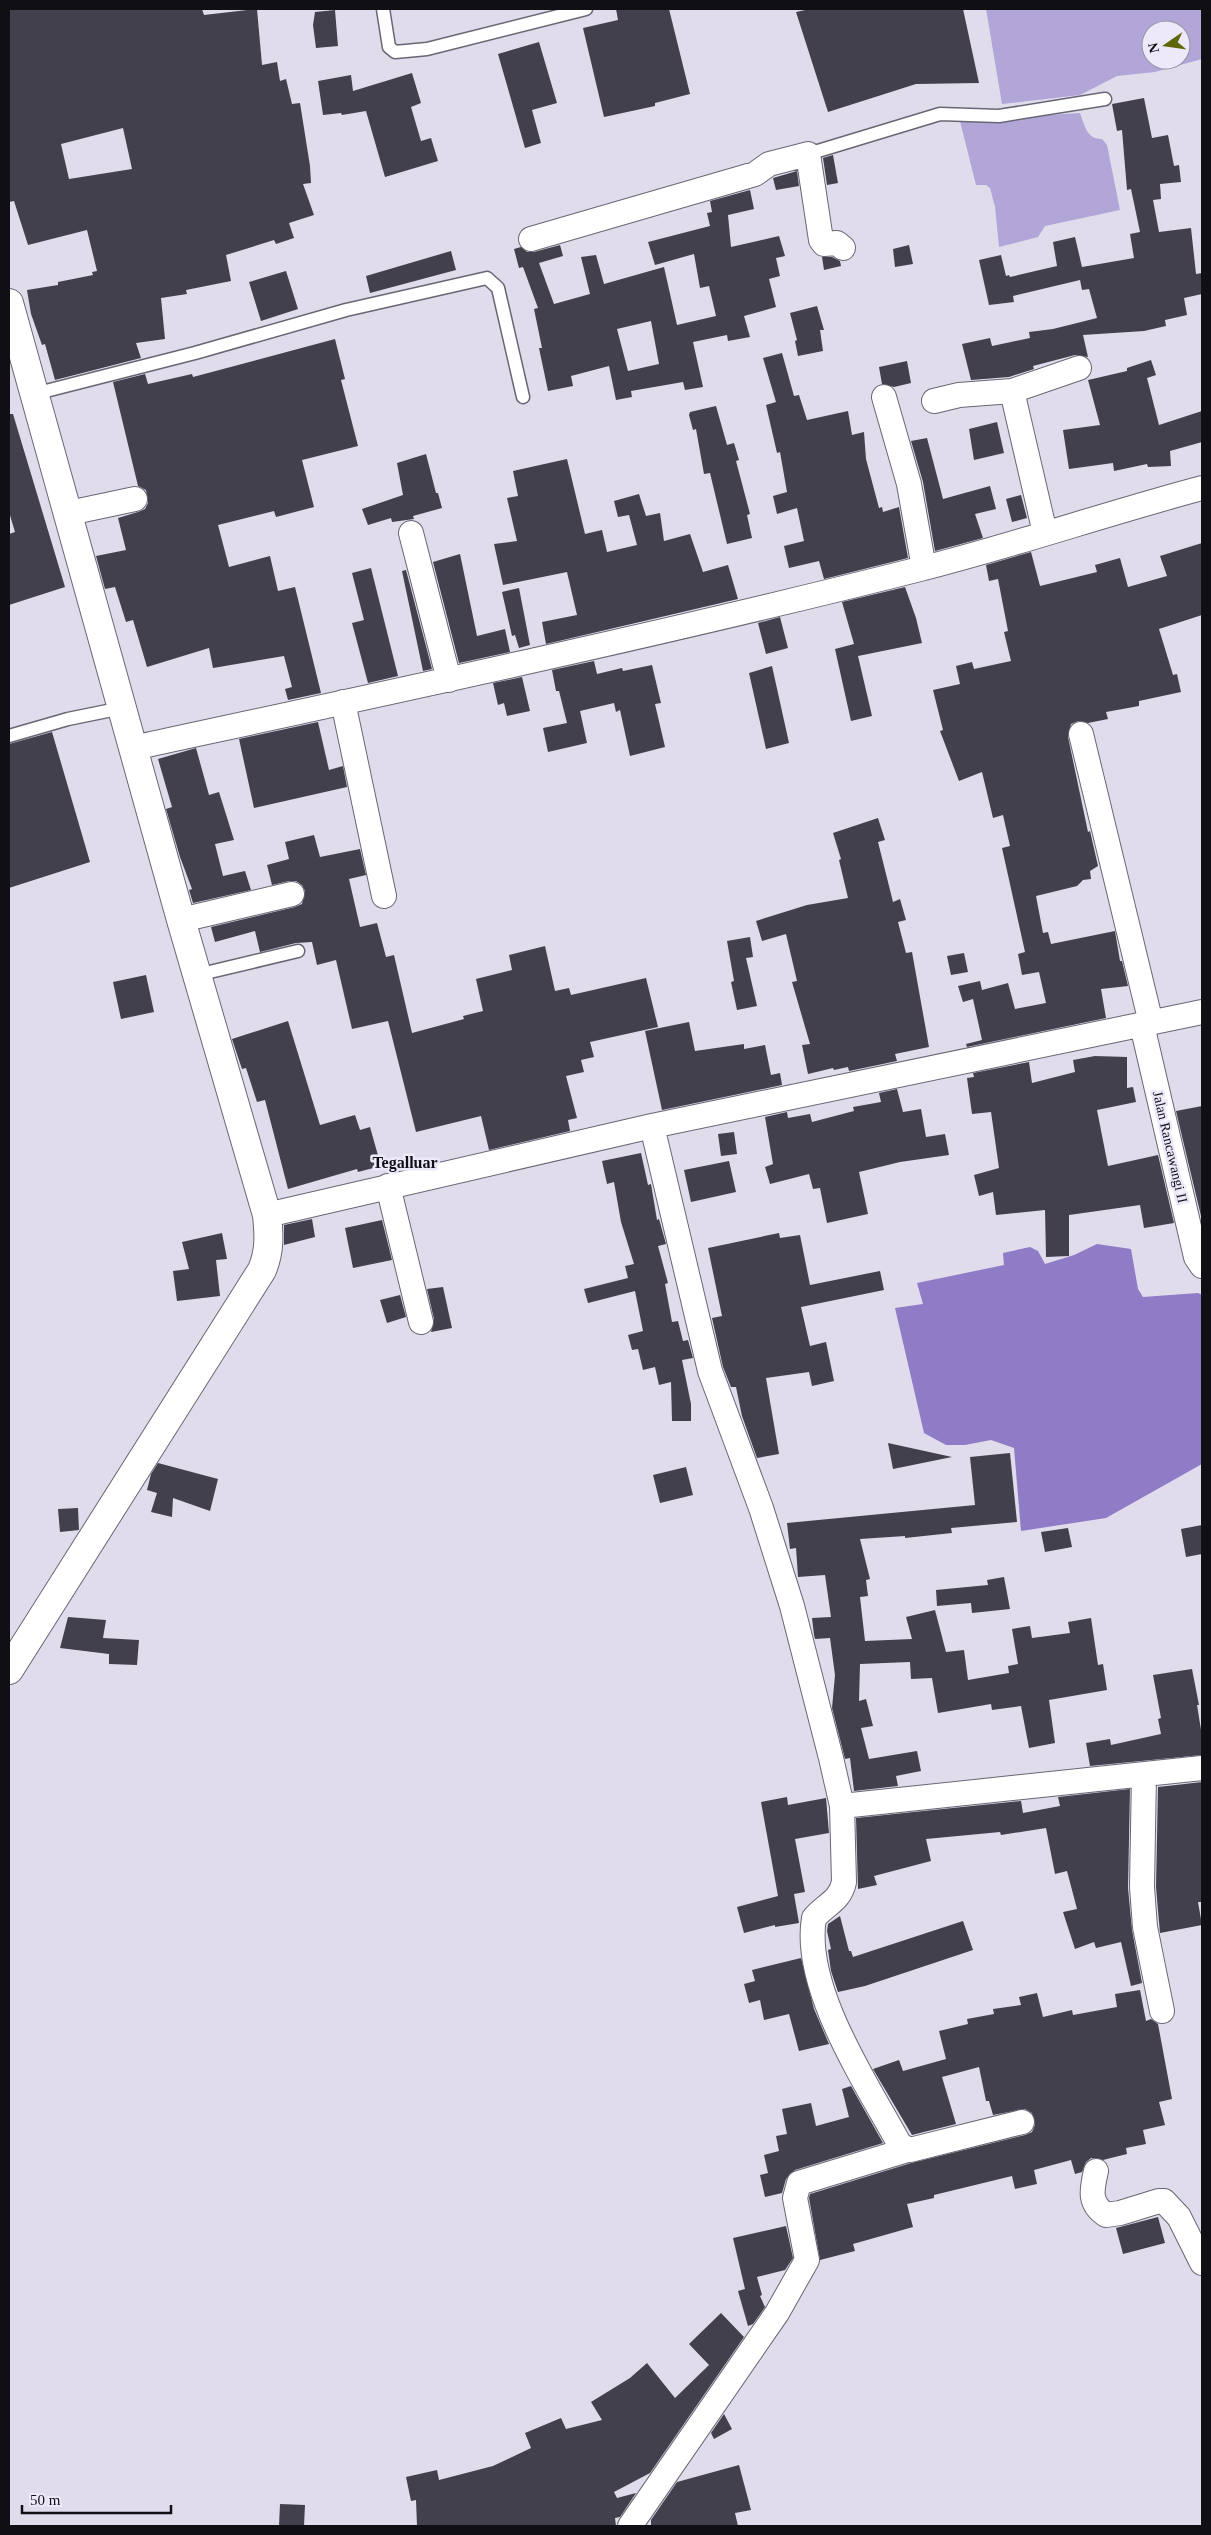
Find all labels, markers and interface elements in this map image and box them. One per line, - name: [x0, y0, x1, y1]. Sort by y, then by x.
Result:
- north arrow: [1141, 20, 1191, 70]
- text: N: [1145, 41, 1162, 54]
- street label: Jalan Rancawangi II: [1150, 1090, 1190, 1205]
- district label: Tegalluar: [372, 1154, 438, 1172]
- scale bar: [22, 2482, 171, 2514]
- text: 50 m: [30, 2492, 61, 2508]

